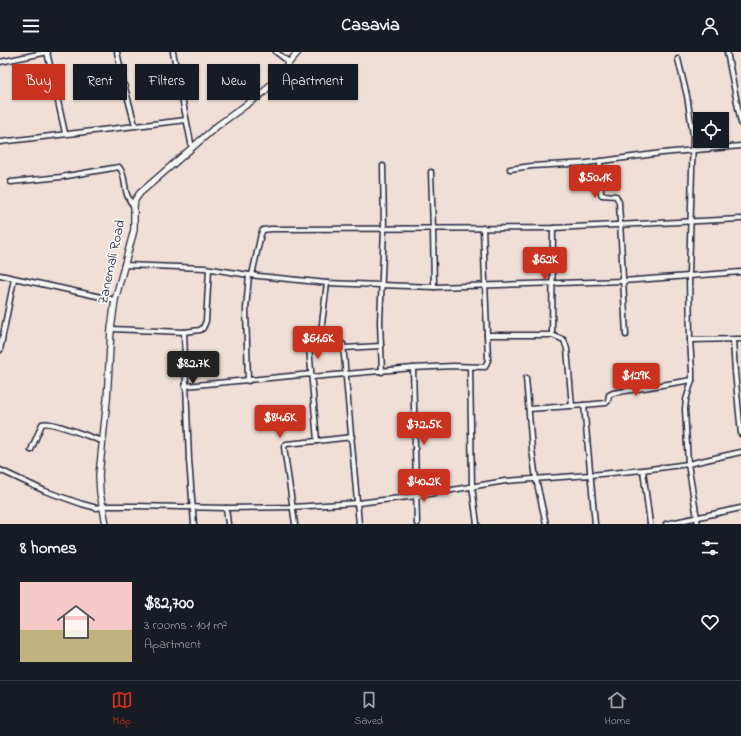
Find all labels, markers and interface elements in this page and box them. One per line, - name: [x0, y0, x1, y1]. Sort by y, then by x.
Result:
- text: Casavia: [341, 13, 400, 39]
- icon: menu: [20, 15, 42, 37]
- icon: person: [699, 15, 721, 37]
- chip: Buy: [12, 64, 65, 100]
- chip: Rent: [73, 64, 127, 100]
- chip: Filters: [135, 64, 199, 100]
- chip: New: [207, 64, 260, 100]
- chip: Apartment: [268, 64, 358, 100]
- map controls: [693, 112, 729, 148]
- button: locate: [693, 112, 729, 148]
- pin: $50.1K: [562, 165, 628, 199]
- text: $50.1K: [578, 168, 612, 187]
- street label: Zanemali Road: [93, 218, 131, 306]
- pin: $62K: [521, 247, 569, 281]
- text: $62K: [532, 250, 558, 269]
- pin: $61.6K: [285, 326, 351, 360]
- text: $61.6K: [302, 329, 334, 348]
- pin: $82.7K: [160, 351, 226, 385]
- text: $82.7K: [176, 354, 210, 373]
- pin: $129K: [608, 363, 664, 397]
- text: $129K: [622, 366, 650, 385]
- pin: $84.6K: [247, 405, 313, 439]
- text: $84.6K: [264, 408, 296, 427]
- pin: $72.5K: [391, 412, 457, 446]
- text: $72.5K: [406, 415, 442, 434]
- pin: $40.2K: [391, 469, 457, 503]
- text: $40.2K: [407, 472, 441, 491]
- text: 8 homes: [20, 536, 77, 561]
- icon: filters: [699, 537, 721, 559]
- text: $82,700: [144, 591, 194, 616]
- icon: home: [52, 598, 100, 646]
- icon: heart: [699, 611, 721, 633]
- text: 3 rooms · 101 m²: [144, 616, 227, 635]
- text: Apartment: [144, 635, 201, 654]
- tab: Map: [111, 689, 133, 729]
- tab: Saved: [354, 689, 383, 729]
- tab: Home: [605, 689, 630, 729]

